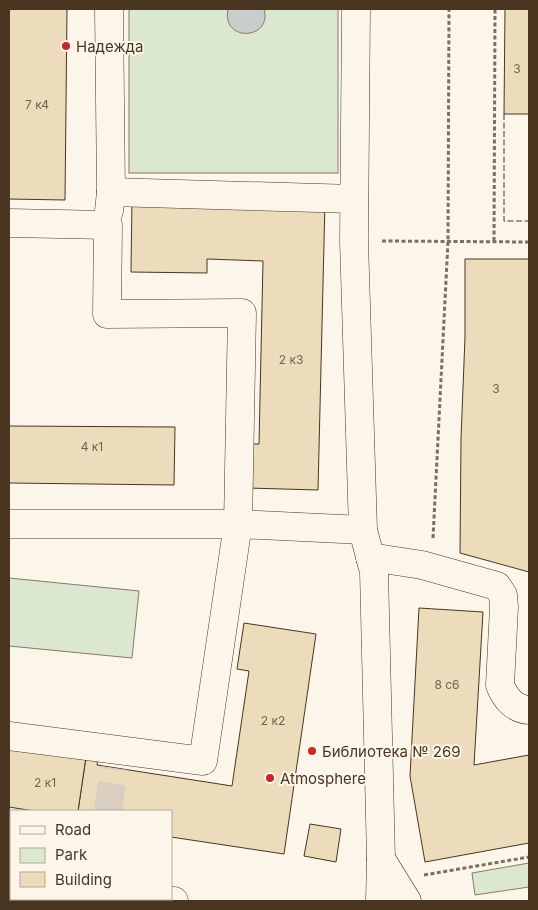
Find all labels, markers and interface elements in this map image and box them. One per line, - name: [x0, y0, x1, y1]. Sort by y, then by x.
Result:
- place label: Надежда: [76, 37, 143, 56]
- marker: Надежда: [60, 40, 72, 52]
- house number: 3: [513, 61, 521, 76]
- house number: 7 к4: [25, 97, 49, 112]
- house number: 2 к3: [279, 352, 303, 367]
- house number: 3: [492, 381, 500, 396]
- house number: 4 к1: [81, 439, 103, 454]
- house number: 8 с6: [434, 677, 460, 692]
- house number: 2 к2: [261, 713, 285, 728]
- place label: Библиотека № 269: [322, 742, 461, 761]
- marker: Библиотека № 269: [306, 745, 318, 757]
- place label: Atmosphere: [280, 769, 366, 788]
- marker: Atmosphere: [264, 772, 276, 784]
- house number: 2 к1: [34, 775, 56, 790]
- legend: [10, 810, 172, 900]
- text: Road: [55, 820, 91, 839]
- text: Park: [55, 845, 88, 864]
- text: Building: [55, 870, 112, 889]

